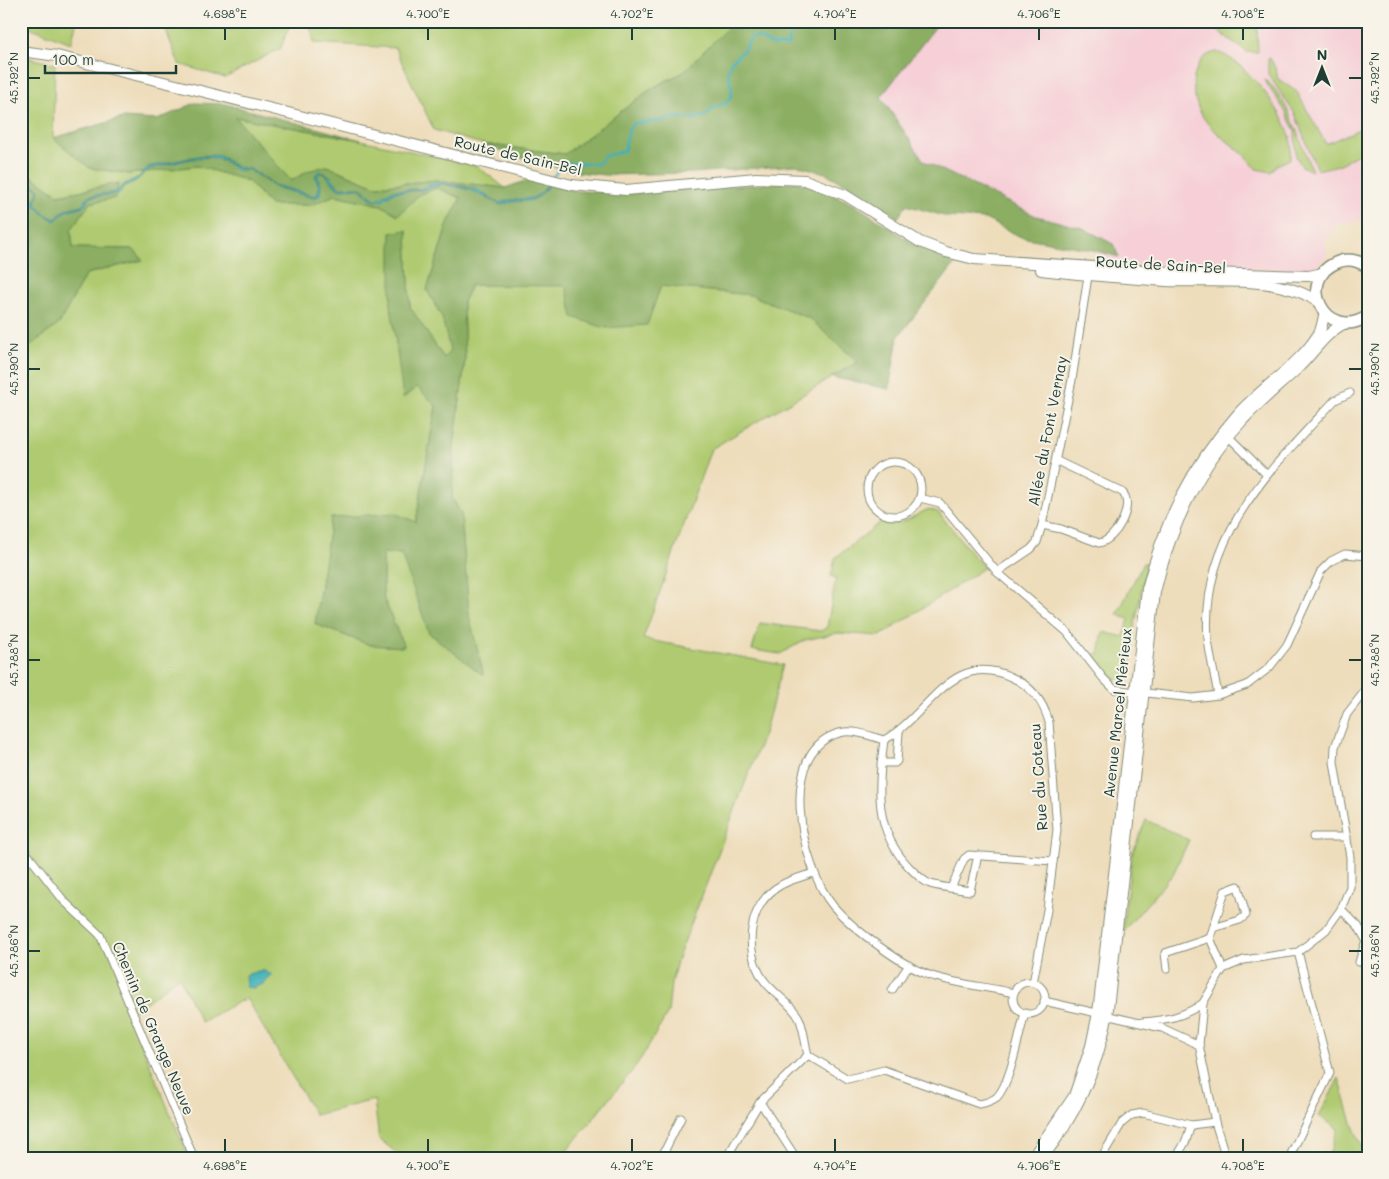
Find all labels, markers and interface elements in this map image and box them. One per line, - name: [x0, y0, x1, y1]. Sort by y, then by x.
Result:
- text: 4.698°E: [203, 5, 247, 21]
- text: 4.700°E: [406, 5, 450, 21]
- text: 4.702°E: [611, 5, 654, 21]
- text: 4.704°E: [813, 5, 857, 21]
- text: 4.706°E: [1017, 5, 1061, 21]
- text: 4.708°E: [1221, 5, 1265, 21]
- scale bar: [45, 42, 176, 74]
- north arrow: [1296, 42, 1346, 92]
- text: N: [1317, 45, 1327, 64]
- text: 100 m: [52, 49, 94, 69]
- text: 45.792°N: [5, 52, 21, 104]
- text: 45.792°N: [1366, 52, 1382, 104]
- street label: Route de Sain-Bel: [452, 131, 584, 179]
- street label: Route de Sain-Bel: [1095, 251, 1227, 277]
- text: 45.790°N: [5, 343, 21, 395]
- text: 45.790°N: [1366, 343, 1382, 395]
- street label: Allée du Font Vernay: [1023, 354, 1071, 508]
- street label: Avenue Marcel Mérieux: [1098, 627, 1136, 799]
- text: 45.788°N: [5, 634, 21, 686]
- text: 45.788°N: [1366, 634, 1382, 686]
- street label: Rue du Coteau: [1024, 723, 1052, 831]
- text: 45.786°N: [5, 925, 21, 977]
- text: 45.786°N: [1366, 925, 1382, 977]
- street label: Chemin de Grange Neuve: [108, 938, 200, 1118]
- text: 4.698°E: [203, 1157, 247, 1173]
- text: 4.700°E: [406, 1157, 450, 1173]
- text: 4.702°E: [611, 1157, 654, 1173]
- text: 4.704°E: [813, 1157, 857, 1173]
- text: 4.706°E: [1017, 1157, 1061, 1173]
- text: 4.708°E: [1221, 1157, 1265, 1173]

